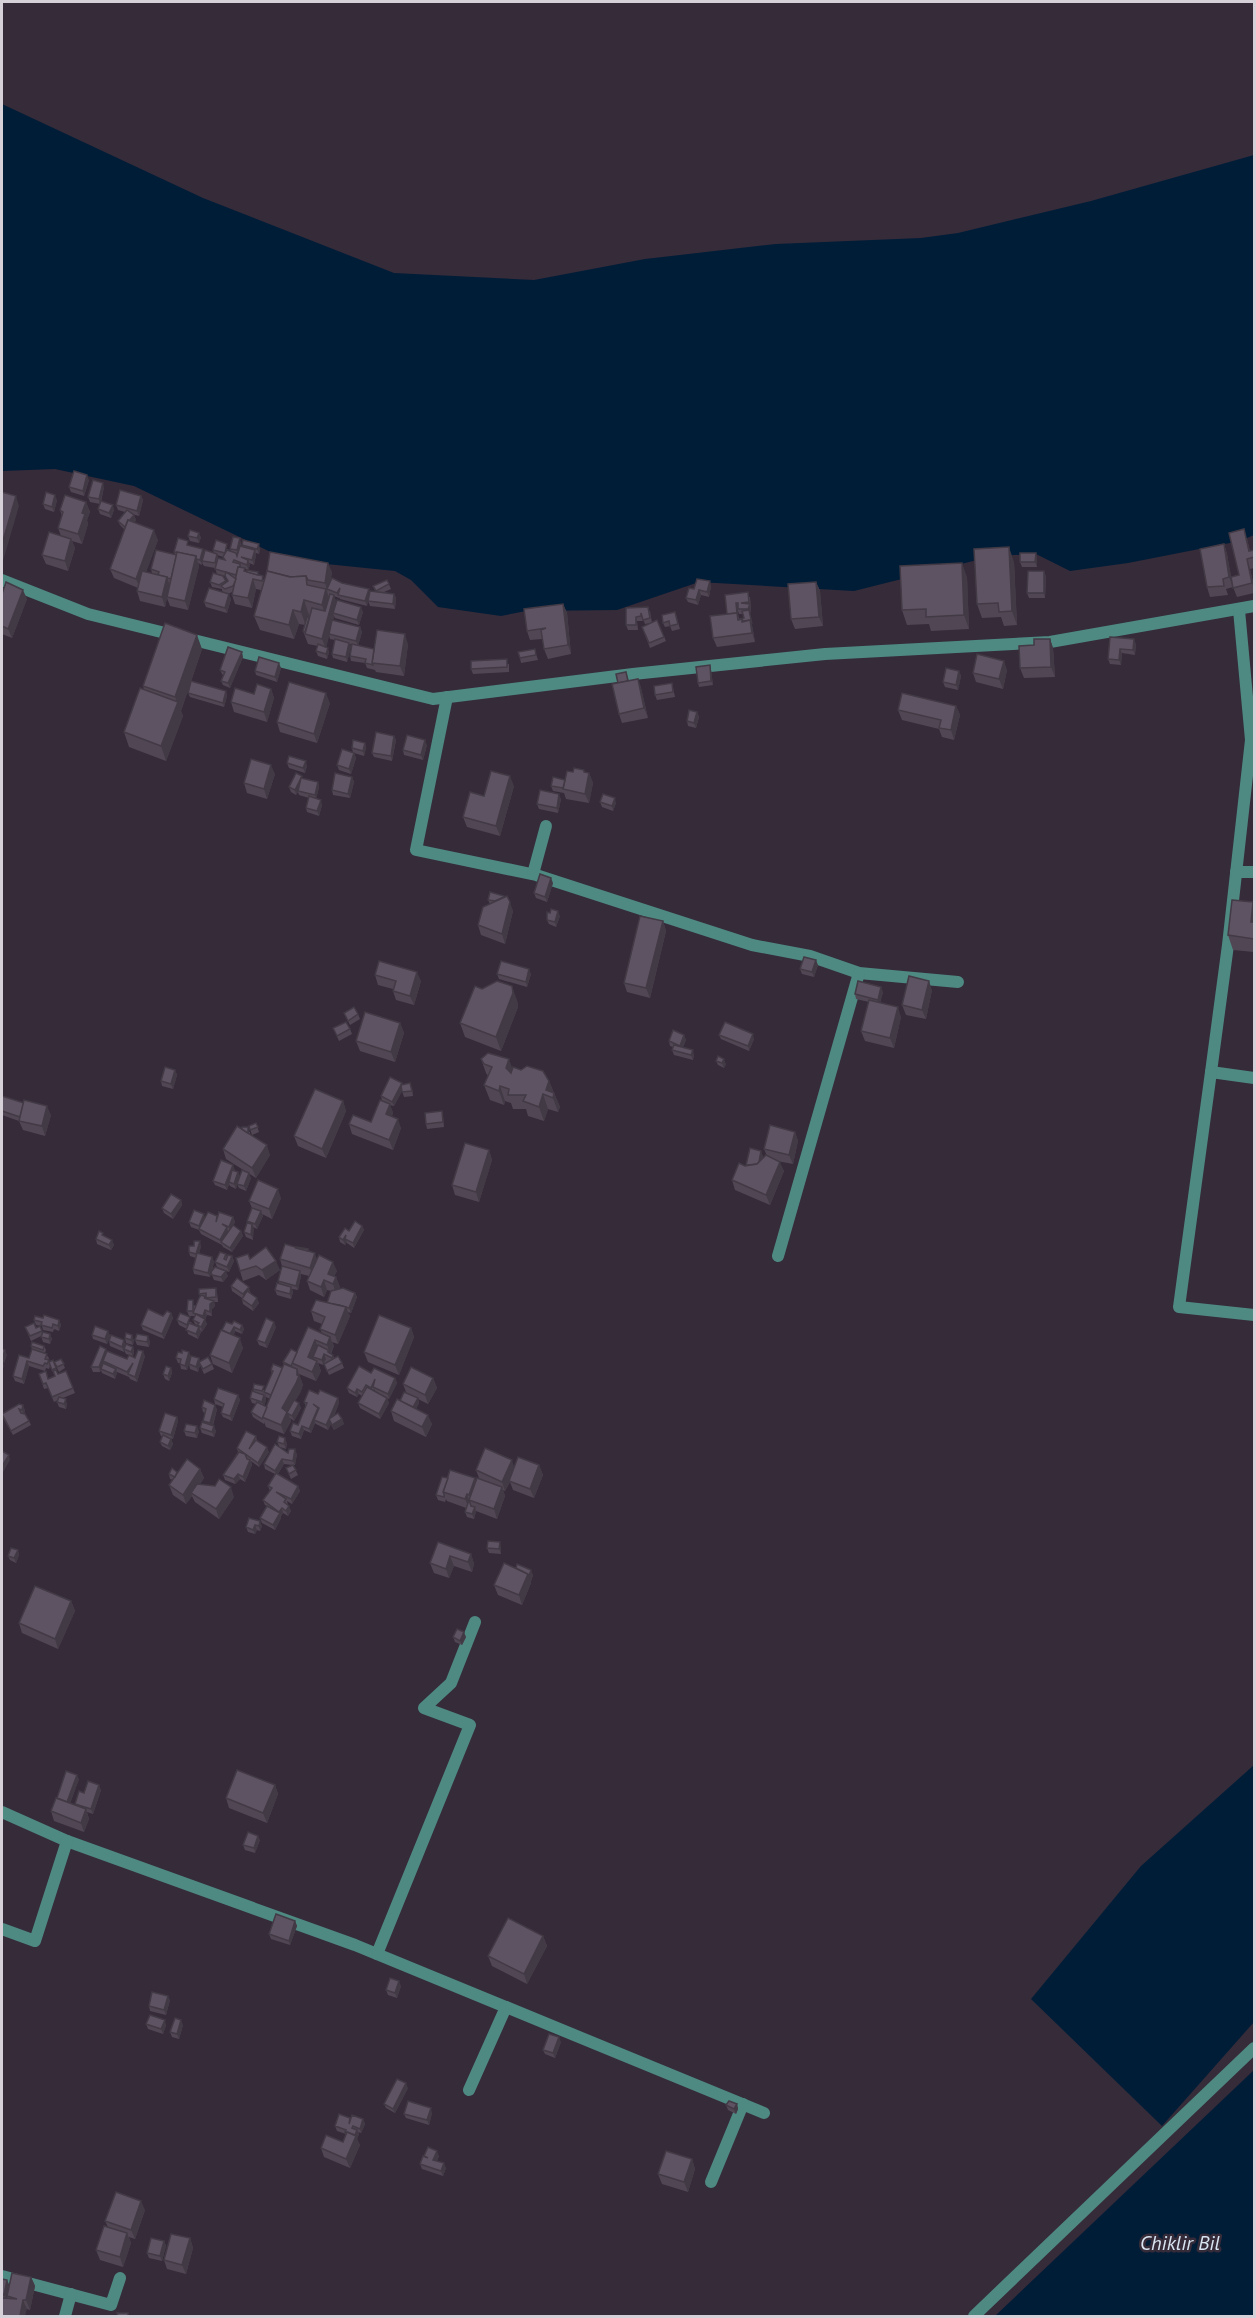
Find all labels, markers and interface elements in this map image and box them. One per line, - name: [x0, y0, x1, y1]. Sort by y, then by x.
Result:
- water label: Chiklir Bil: [1140, 2230, 1220, 2256]

